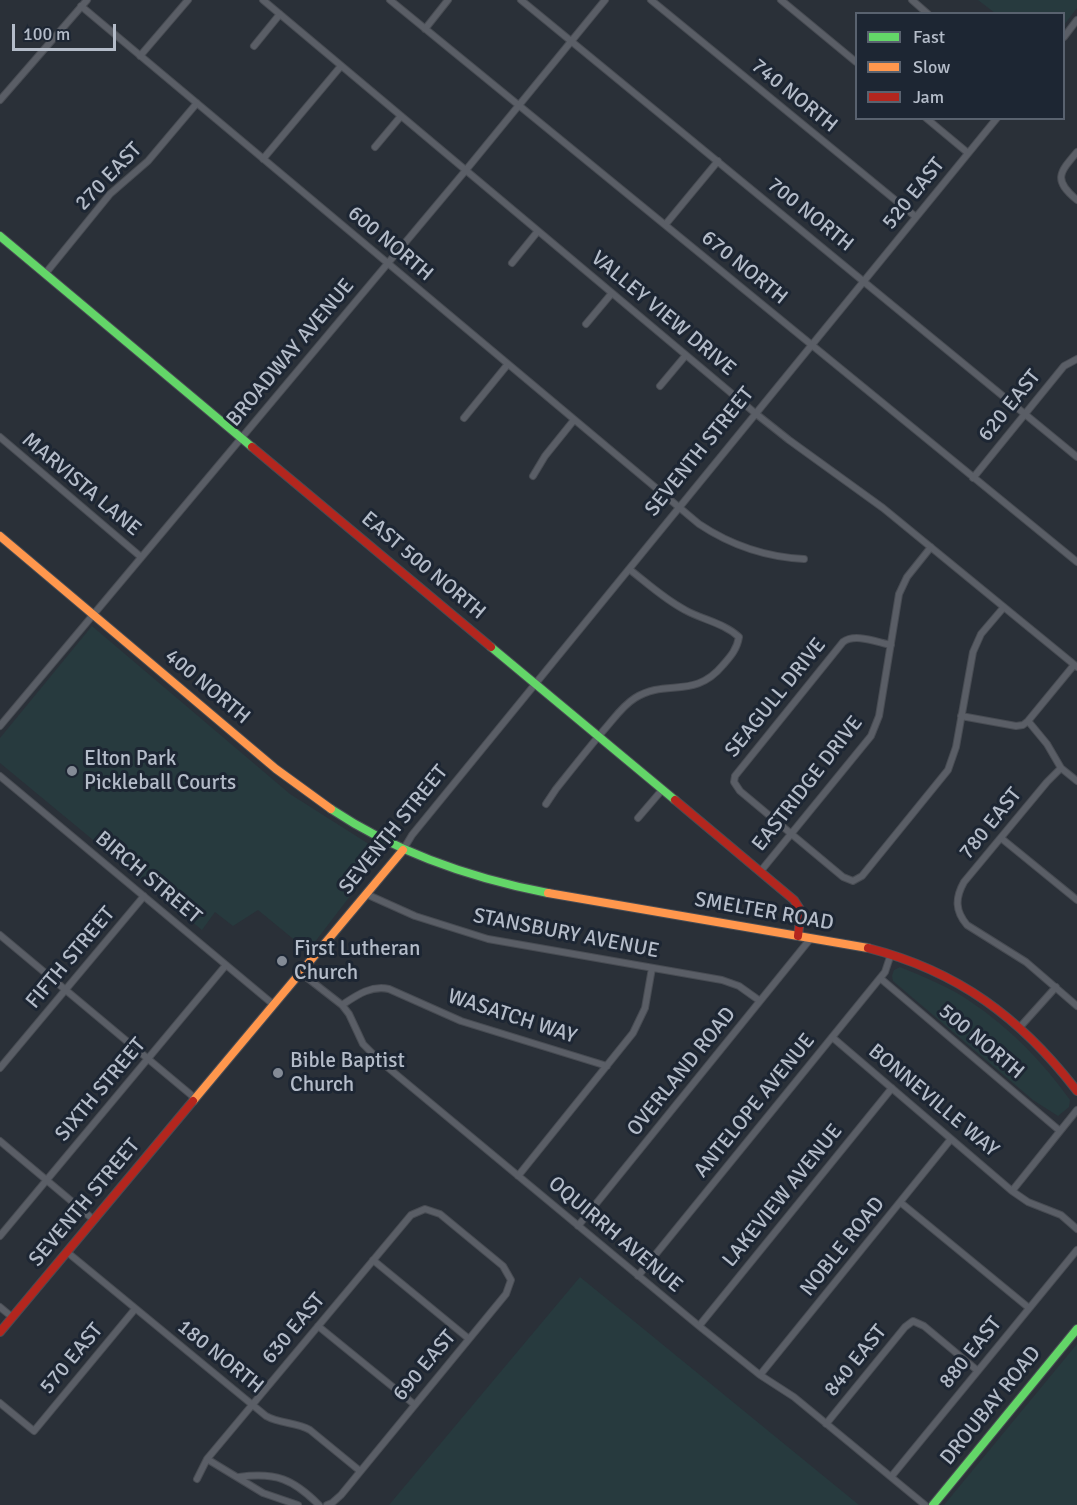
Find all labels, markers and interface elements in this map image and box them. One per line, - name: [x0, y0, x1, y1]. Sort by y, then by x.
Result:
- scale bar: [15, 12, 118, 50]
- legend: [855, 12, 1065, 120]
- text: 100 m: [23, 23, 70, 45]
- text: Fast: [913, 26, 945, 48]
- street label: 740 NORTH: [746, 54, 842, 138]
- text: Slow: [913, 56, 950, 78]
- text: Jam: [913, 86, 944, 108]
- street label: 270 EAST: [70, 138, 148, 216]
- street label: 520 EAST: [878, 153, 950, 235]
- street label: 700 NORTH: [762, 173, 858, 257]
- street label: 600 NORTH: [342, 201, 438, 287]
- street label: 670 NORTH: [696, 226, 792, 310]
- street label: VALLEY VIEW DRIVE: [585, 246, 741, 382]
- street label: BROADWAY AVENUE: [222, 274, 360, 432]
- street label: 620 EAST: [974, 365, 1046, 447]
- street label: SEVENTH STREET: [640, 382, 760, 522]
- street label: MARVISTA LANE: [16, 428, 146, 542]
- street label: EAST 500 NORTH: [356, 507, 490, 625]
- street label: SEAGULL DRIVE: [720, 633, 832, 763]
- street label: 400 NORTH: [159, 644, 255, 730]
- street label: EASTRIDGE DRIVE: [747, 711, 869, 857]
- place label: Elton Park Pickleball Courts: [84, 746, 236, 796]
- street label: SEVENTH STREET: [334, 760, 454, 900]
- marker: Elton Park Pickleball Courts: [65, 764, 79, 778]
- street label: 780 EAST: [955, 783, 1027, 865]
- street label: BIRCH STREET: [90, 826, 206, 930]
- street label: SMELTER ROAD: [693, 887, 835, 937]
- street label: FIFTH STREET: [21, 902, 121, 1014]
- street label: STANSBURY AVENUE: [471, 904, 661, 964]
- place label: First Lutheran Church: [294, 936, 420, 986]
- marker: First Lutheran Church: [275, 954, 289, 968]
- street label: WASATCH WAY: [444, 984, 580, 1050]
- street label: 500 NORTH: [933, 999, 1029, 1085]
- street label: OVERLAND ROAD: [622, 1002, 742, 1142]
- street label: ANTELOPE AVENUE: [689, 1029, 821, 1183]
- street label: SIXTH STREET: [50, 1033, 152, 1147]
- street label: BONNEVILLE WAY: [863, 1039, 1003, 1163]
- place label: Bible Baptist Church: [290, 1048, 405, 1098]
- marker: Bible Baptist Church: [271, 1066, 285, 1080]
- street label: LAKEVIEW AVENUE: [718, 1119, 848, 1273]
- street label: SEVENTH STREET: [24, 1134, 146, 1272]
- street label: OQUIRRH AVENUE: [543, 1171, 687, 1299]
- street label: NOBLE ROAD: [795, 1192, 891, 1302]
- street label: 630 EAST: [257, 1288, 331, 1370]
- street label: 880 EAST: [935, 1312, 1007, 1394]
- street label: 180 NORTH: [172, 1315, 268, 1399]
- street label: 570 EAST: [35, 1318, 109, 1400]
- street label: 840 EAST: [820, 1320, 892, 1402]
- street label: 690 EAST: [388, 1325, 462, 1407]
- street label: DROUBAY ROAD: [935, 1341, 1047, 1471]

